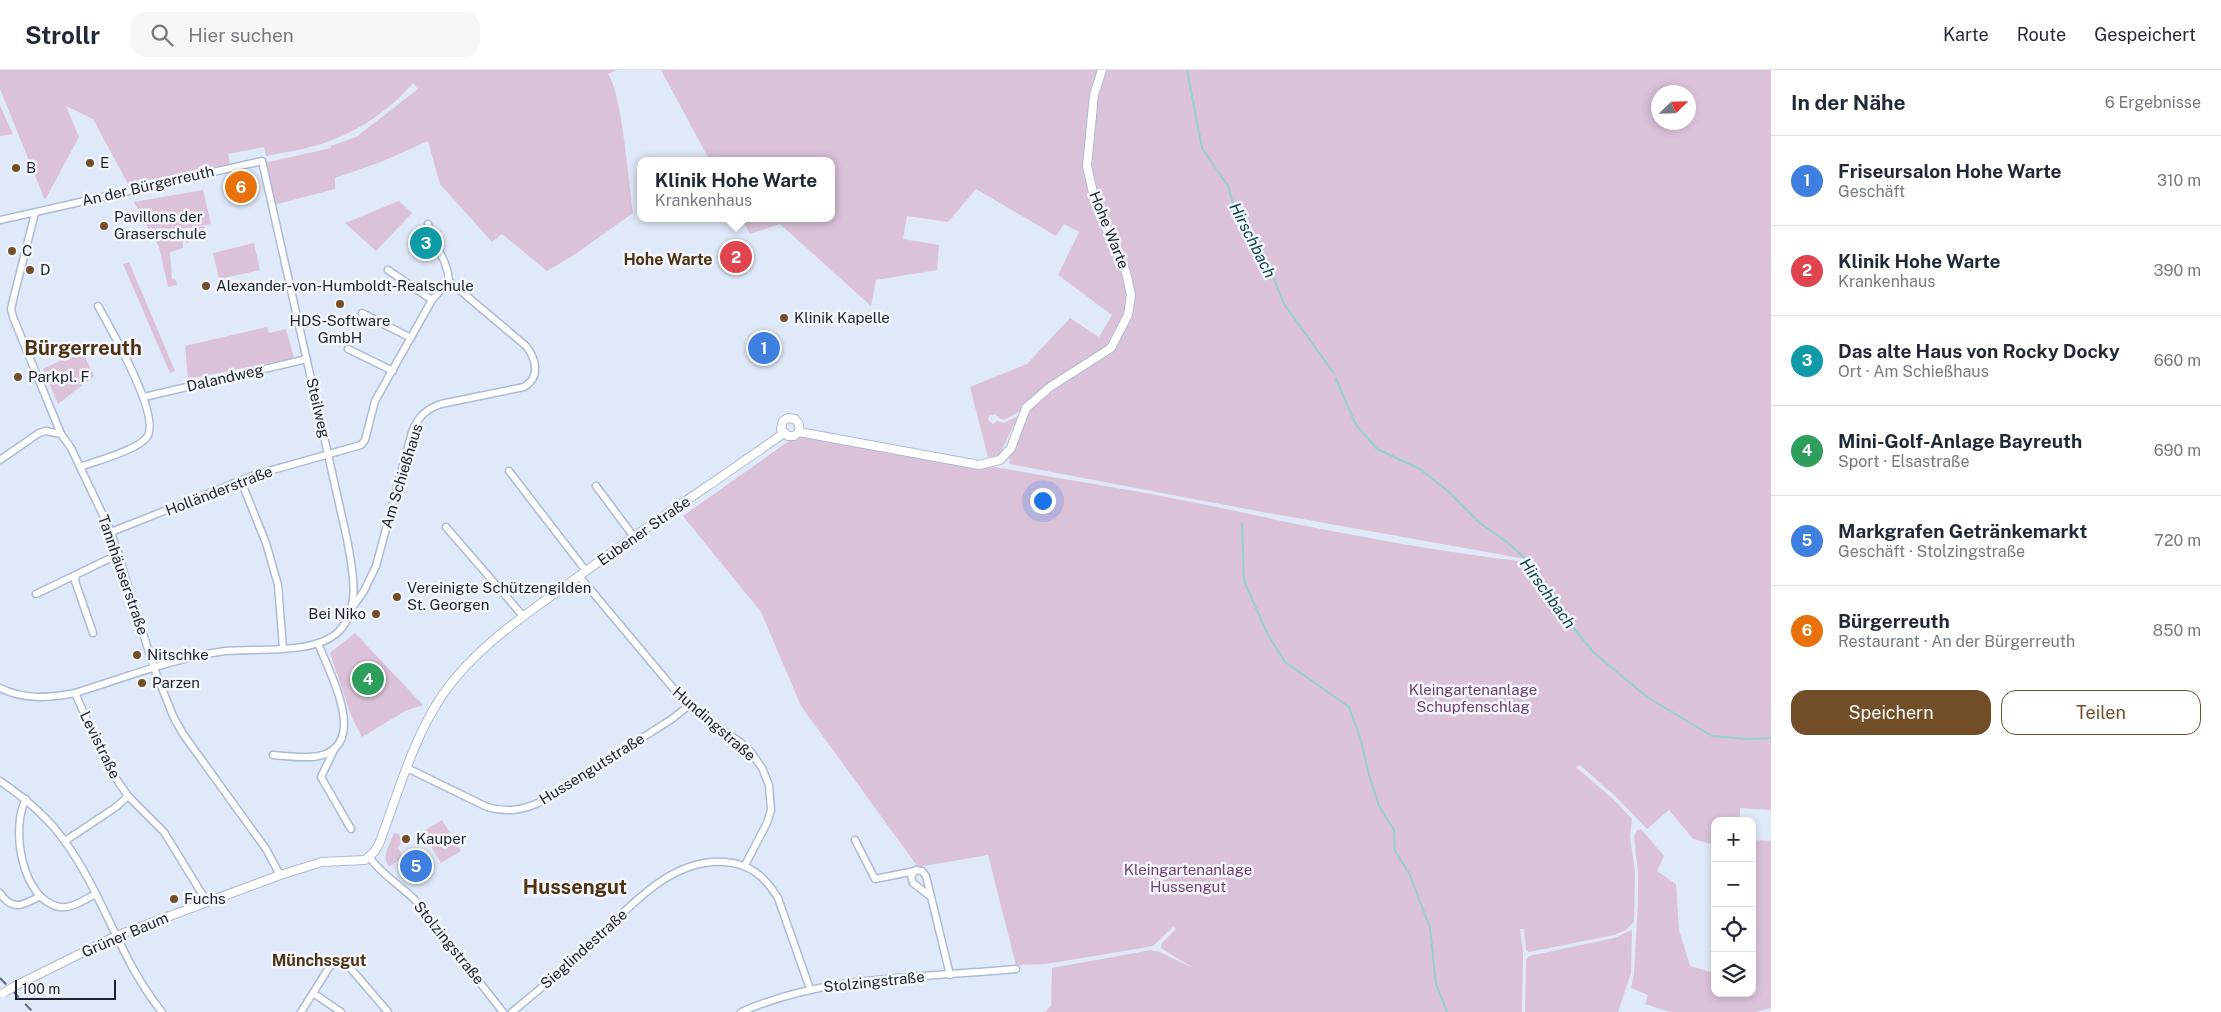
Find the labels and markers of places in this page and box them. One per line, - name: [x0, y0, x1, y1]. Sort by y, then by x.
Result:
- place label: E: [100, 154, 109, 171]
- marker: E: [84, 157, 96, 169]
- place label: B: [26, 159, 36, 176]
- marker: B: [10, 162, 22, 174]
- pin: 6: [225, 168, 257, 206]
- place label: Pavillons der Graserschule: [114, 208, 206, 242]
- marker: Pavillons der Graserschule: [98, 220, 110, 232]
- pin: 3: [410, 224, 442, 262]
- pin: 2: [720, 238, 752, 276]
- place label: C: [22, 242, 32, 259]
- marker: C: [6, 245, 18, 257]
- place label: D: [40, 261, 50, 278]
- marker: D: [24, 264, 36, 276]
- place label: Alexander-von-Humboldt-Realschule: [216, 277, 474, 294]
- marker: Alexander-von-Humboldt-Realschule: [200, 280, 212, 292]
- marker: HDS-Software GmbH: [334, 298, 346, 310]
- place label: Klinik Kapelle: [794, 309, 890, 326]
- place label: HDS-Software GmbH: [290, 312, 390, 346]
- marker: Klinik Kapelle: [778, 312, 790, 324]
- pin: 1: [748, 329, 780, 367]
- place label: Parkpl. F: [28, 368, 89, 385]
- marker: Parkpl. F: [12, 371, 24, 383]
- place label: Vereinigte Schützengilden St. Georgen: [407, 579, 591, 613]
- marker: Vereinigte Schützengilden St. Georgen: [391, 591, 403, 603]
- place label: Bei Niko: [308, 605, 366, 622]
- marker: Bei Niko: [370, 608, 382, 620]
- place label: Nitschke: [147, 646, 209, 663]
- marker: Nitschke: [131, 649, 143, 661]
- pin: 4: [352, 660, 384, 698]
- place label: Parzen: [152, 674, 200, 691]
- marker: Parzen: [136, 677, 148, 689]
- place label: Kauper: [416, 830, 467, 847]
- marker: Kauper: [400, 833, 412, 845]
- pin: 5: [400, 847, 432, 885]
- place label: Fuchs: [184, 890, 226, 907]
- marker: Fuchs: [168, 893, 180, 905]

